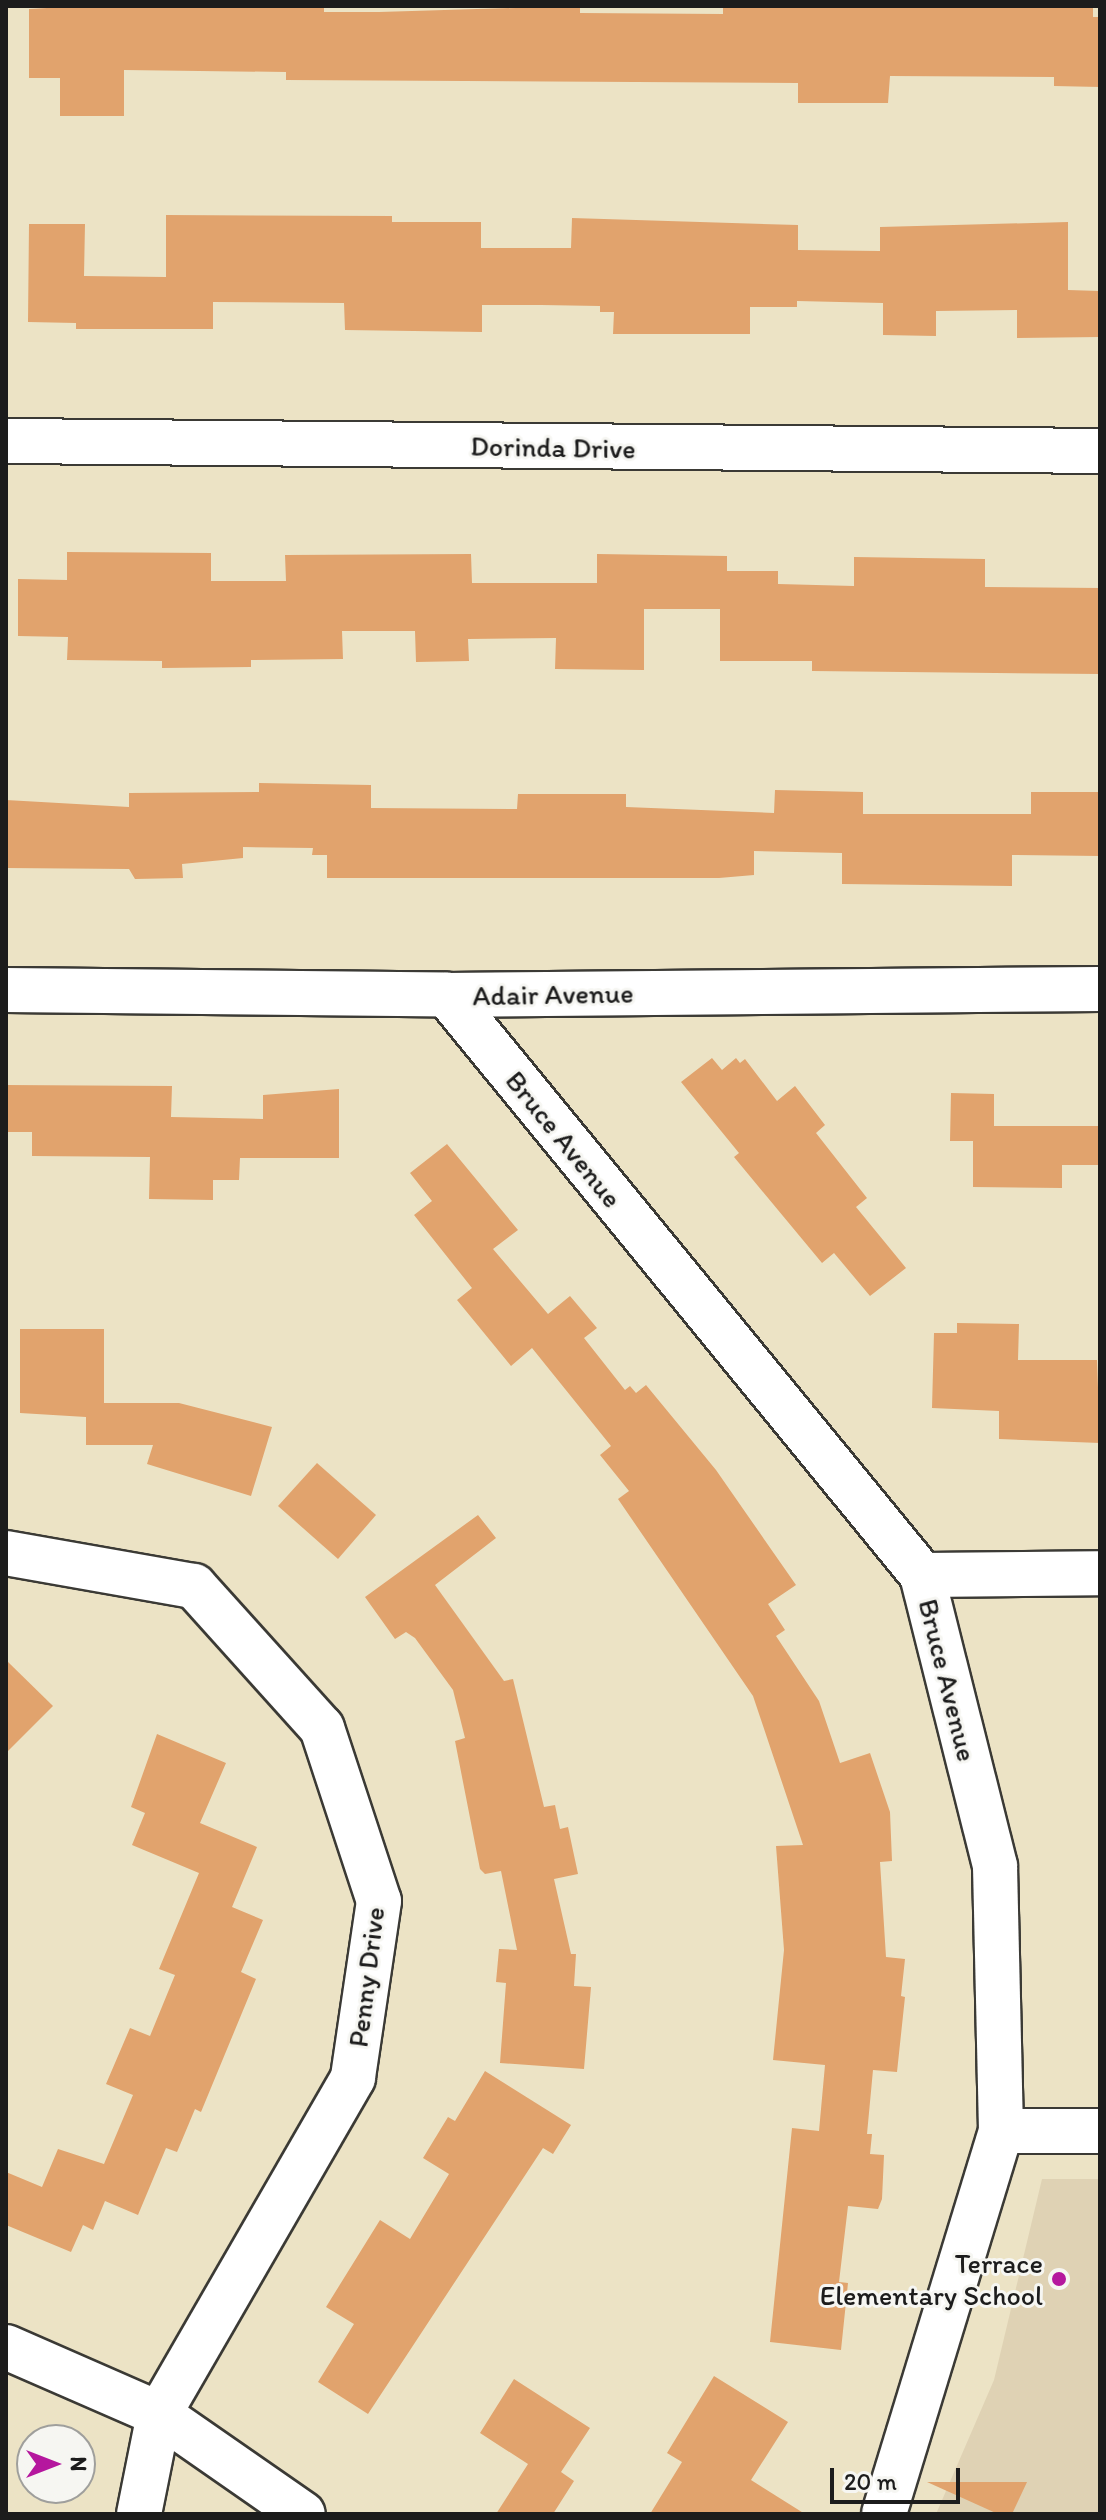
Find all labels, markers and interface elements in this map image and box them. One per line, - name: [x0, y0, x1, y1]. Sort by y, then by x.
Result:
- street label: Dorinda Drive: [470, 429, 636, 465]
- street label: Adair Avenue: [473, 976, 633, 1012]
- street label: Bruce Avenue: [499, 1064, 629, 1214]
- street label: Bruce Avenue: [912, 1596, 984, 1764]
- street label: Penny Drive: [341, 1905, 391, 2049]
- place label: Terrace Elementary School: [820, 2246, 1043, 2312]
- marker: Terrace Elementary School: [1050, 2270, 1068, 2288]
- north arrow: [16, 2424, 96, 2504]
- scale bar: [834, 2452, 964, 2502]
- text: N: [65, 2457, 92, 2471]
- text: 20 m: [844, 2467, 897, 2496]

